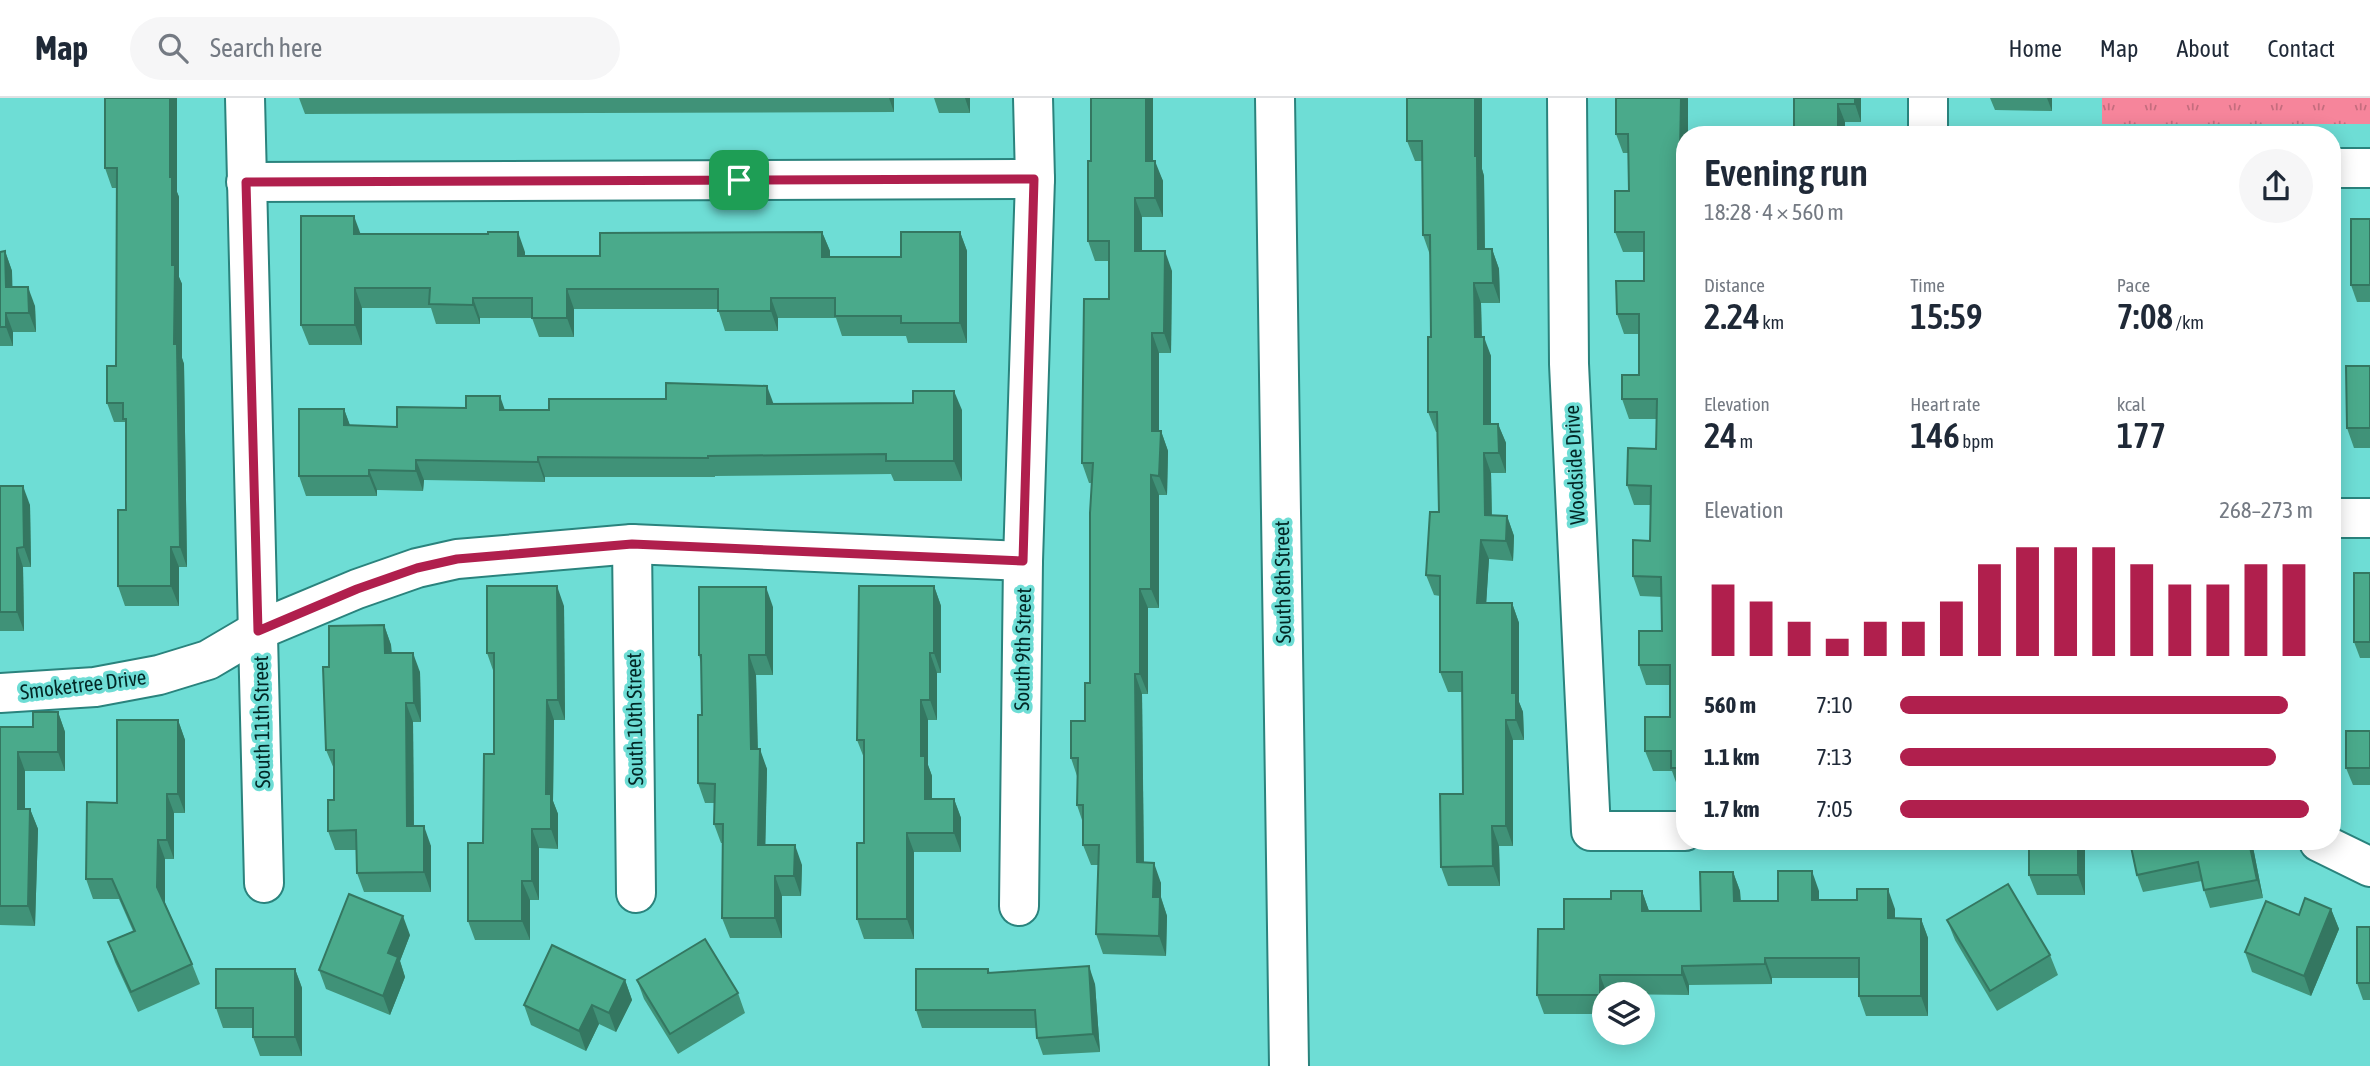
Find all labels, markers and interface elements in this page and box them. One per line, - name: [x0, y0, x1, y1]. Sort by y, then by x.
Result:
- search box: [130, 17, 620, 80]
- text: Map: [35, 29, 88, 67]
- icon: search: [154, 29, 192, 67]
- text: Search here: [210, 33, 322, 63]
- text: Home: [2008, 35, 2062, 62]
- text: Map: [2100, 35, 2138, 62]
- text: About: [2176, 35, 2229, 62]
- text: Contact: [2267, 35, 2335, 62]
- button: share: [2239, 149, 2313, 223]
- pin: [709, 150, 769, 210]
- text: Evening run: [1704, 151, 1868, 194]
- icon: arrive: [720, 161, 758, 199]
- text: 18:28 · 4 × 560 m: [1704, 199, 1844, 225]
- text: Distance: [1704, 274, 1765, 296]
- text: Time: [1910, 274, 1945, 296]
- text: Pace: [2117, 274, 2150, 296]
- text: 2.24: [1704, 296, 1760, 336]
- text: 15:59: [1910, 296, 1982, 336]
- text: 7:08: [2117, 296, 2173, 336]
- text: km: [1760, 311, 1784, 333]
- text: /km: [2173, 311, 2204, 333]
- text: Elevation: [1704, 393, 1770, 415]
- text: Heart rate: [1910, 393, 1980, 415]
- text: kcal: [2117, 393, 2146, 415]
- street label: Woodside Drive: [1559, 405, 1589, 525]
- text: 24: [1704, 415, 1737, 455]
- text: 146: [1910, 415, 1960, 455]
- text: 177: [2117, 415, 2166, 455]
- text: m: [1737, 430, 1753, 452]
- text: bpm: [1960, 430, 1994, 452]
- text: Elevation: [1704, 497, 1784, 523]
- text: 268–273 m: [2219, 497, 2313, 523]
- street label: South 8th Street: [1269, 520, 1295, 644]
- street label: South 9th Street: [1009, 587, 1035, 711]
- street label: South 10th Street: [621, 652, 647, 786]
- street label: South 11th Street: [248, 655, 274, 789]
- street label: Smoketree Drive: [19, 664, 147, 704]
- text: 560 m: [1704, 692, 1756, 718]
- text: 7:10: [1816, 692, 1853, 718]
- text: 1.1 km: [1704, 744, 1760, 770]
- text: 7:13: [1816, 744, 1853, 770]
- text: 1.7 km: [1704, 796, 1760, 822]
- text: 7:05: [1816, 796, 1853, 822]
- map controls: [1592, 982, 1655, 1045]
- button: layers: [1592, 982, 1655, 1045]

